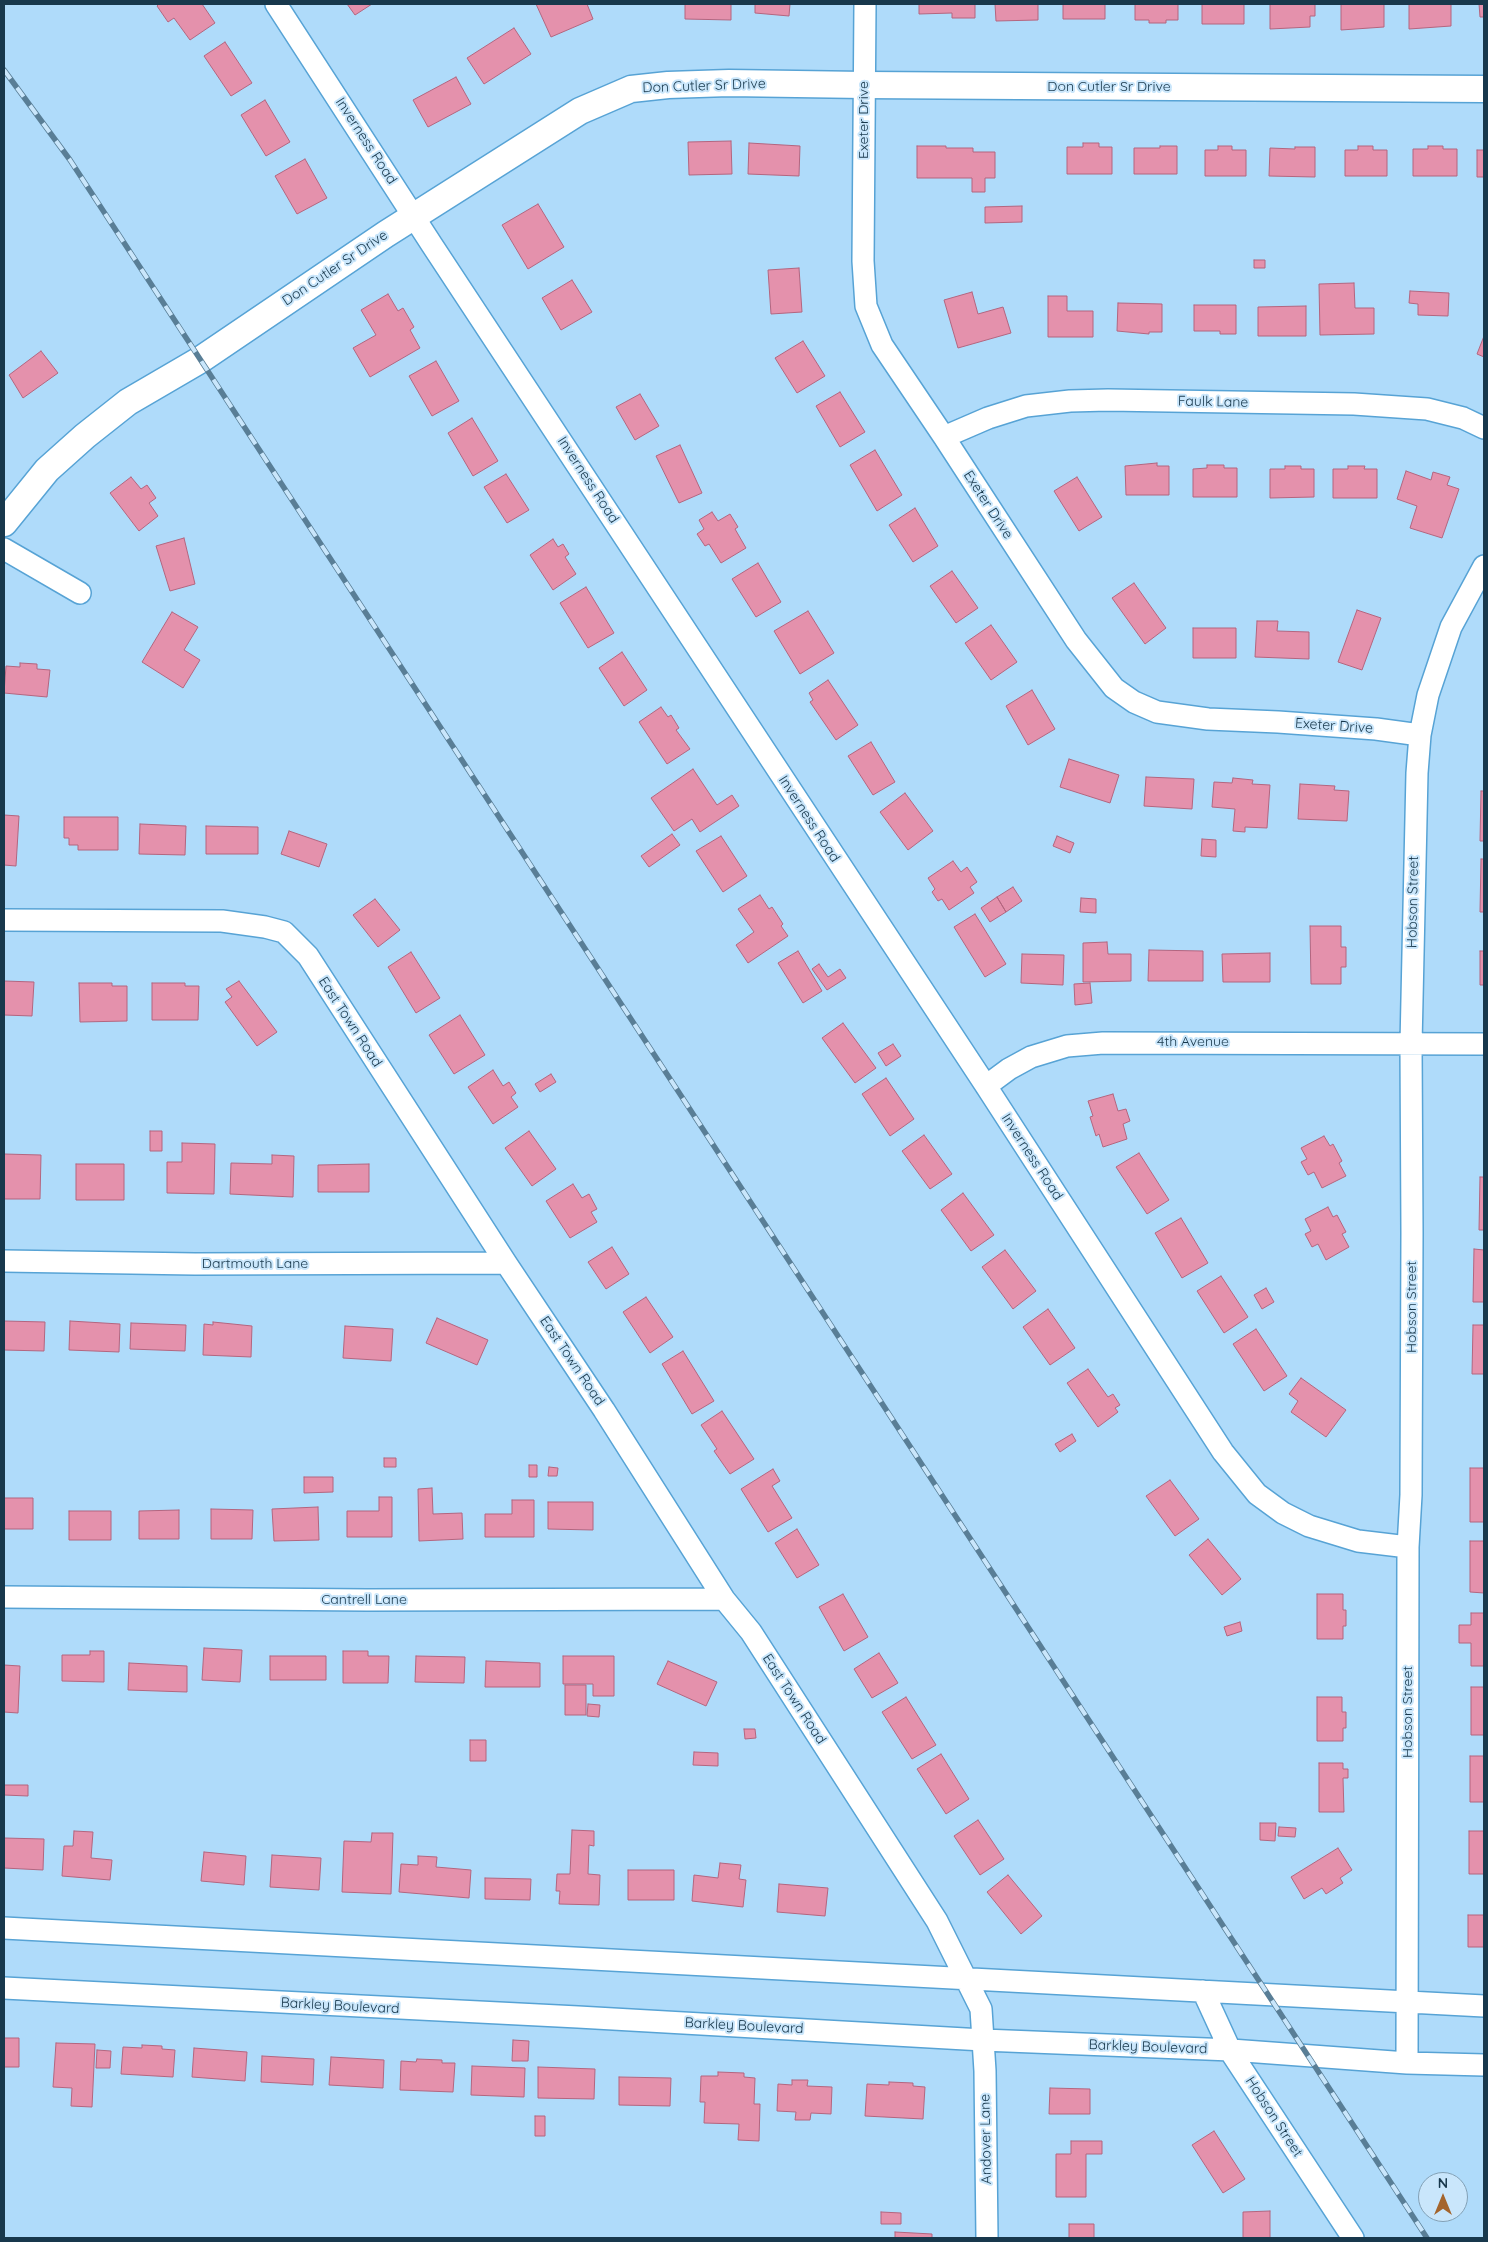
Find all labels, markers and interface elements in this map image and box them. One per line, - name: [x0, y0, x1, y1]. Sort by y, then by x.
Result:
- street label: Don Cutler Sr Drive: [642, 75, 766, 97]
- street label: Don Cutler Sr Drive: [1047, 79, 1171, 95]
- street label: Exeter Drive: [856, 81, 872, 159]
- street label: Inverness Road: [332, 95, 400, 187]
- street label: Don Cutler Sr Drive: [279, 227, 391, 309]
- street label: Faulk Lane: [1178, 393, 1248, 411]
- street label: Inverness Road: [554, 434, 622, 526]
- street label: Exeter Drive: [960, 468, 1016, 542]
- street label: Exeter Drive: [1295, 715, 1373, 737]
- street label: Inverness Road: [775, 773, 843, 865]
- street label: Hobson Street: [1404, 856, 1422, 948]
- street label: East Town Road: [315, 974, 385, 1070]
- street label: 4th Avenue: [1157, 1034, 1229, 1050]
- street label: Inverness Road: [998, 1111, 1066, 1203]
- street label: Dartmouth Lane: [202, 1256, 308, 1272]
- street label: Hobson Street: [1404, 1261, 1420, 1353]
- street label: East Town Road: [536, 1313, 608, 1409]
- street label: Cantrell Lane: [321, 1592, 407, 1608]
- street label: East Town Road: [759, 1651, 829, 1747]
- street label: Hobson Street: [1400, 1666, 1416, 1758]
- street label: Barkley Boulevard: [280, 1994, 400, 2018]
- street label: Barkley Boulevard: [684, 2014, 804, 2038]
- street label: Barkley Boulevard: [1088, 2037, 1208, 2057]
- street label: Hobson Street: [1242, 2074, 1306, 2160]
- street label: Andover Lane: [977, 2094, 995, 2184]
- north arrow: [1418, 2172, 1468, 2222]
- text: N: [1438, 2174, 1448, 2192]

